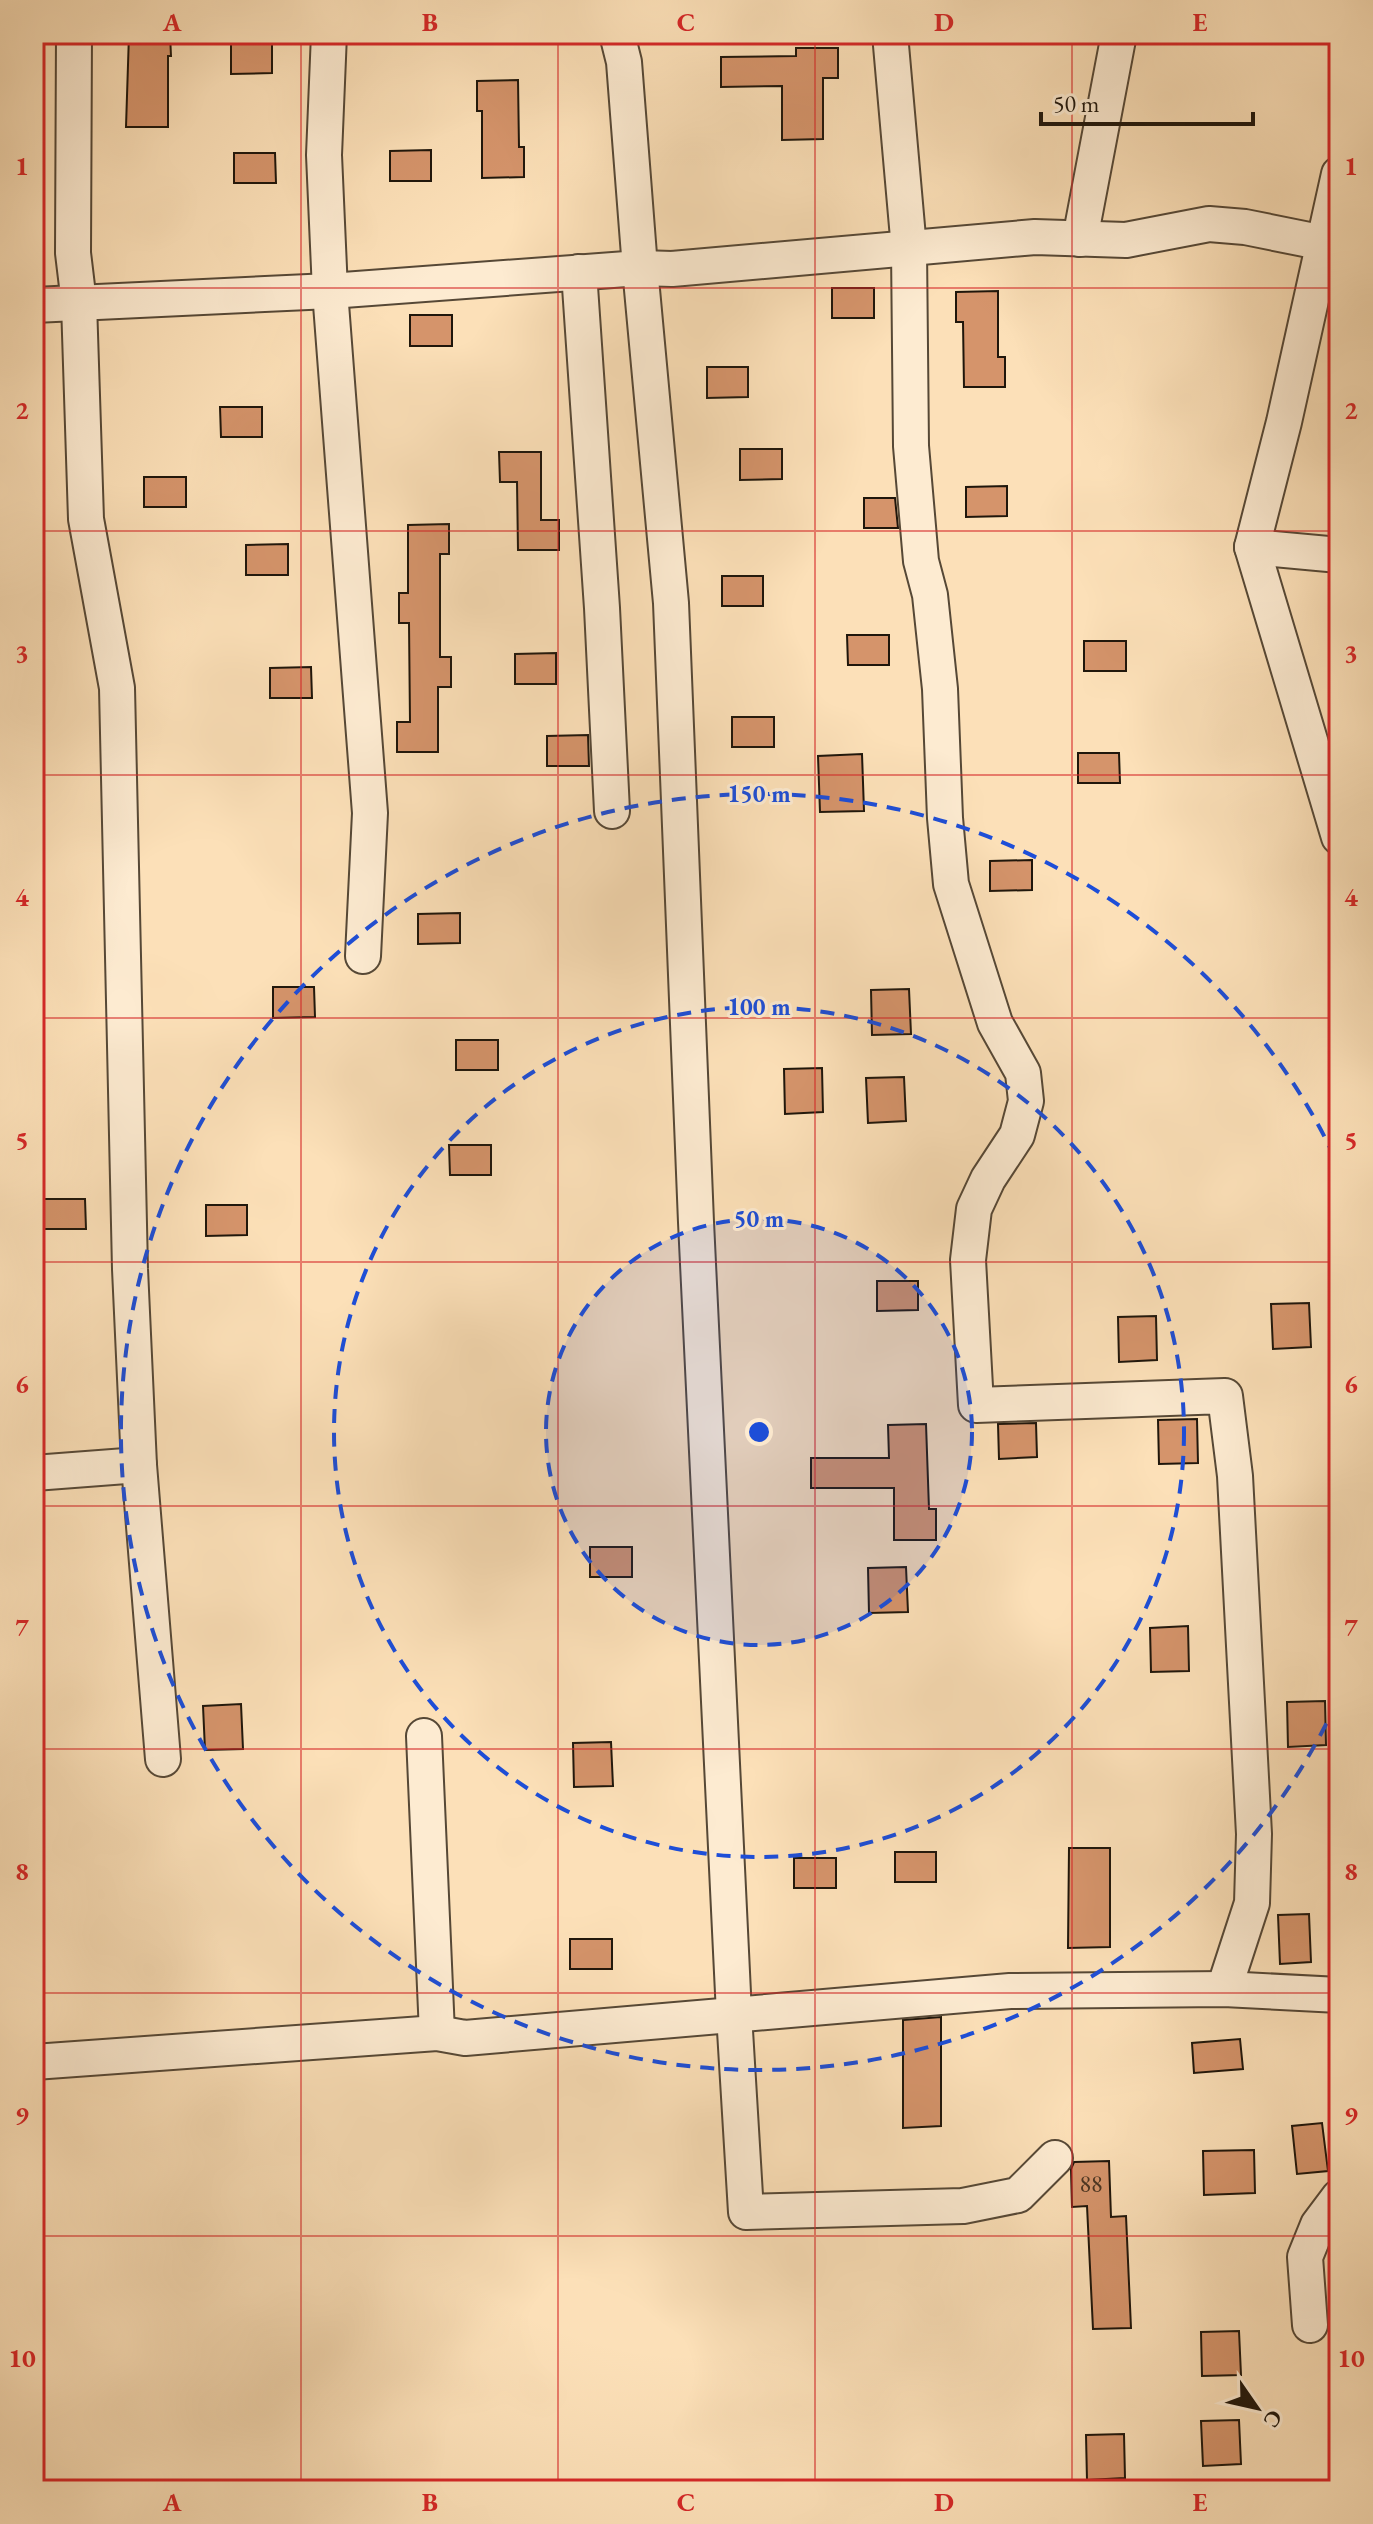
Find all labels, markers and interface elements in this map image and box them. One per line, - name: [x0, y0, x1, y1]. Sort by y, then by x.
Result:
- text: A: [162, 5, 182, 39]
- text: B: [422, 5, 438, 39]
- text: C: [677, 5, 695, 39]
- text: D: [934, 5, 954, 39]
- text: E: [1193, 5, 1208, 39]
- scale bar: [1041, 76, 1253, 126]
- text: 50 m: [1053, 88, 1100, 119]
- text: 1: [15, 149, 29, 183]
- text: 1: [1344, 149, 1358, 183]
- text: 2: [15, 393, 29, 427]
- text: 2: [1344, 393, 1358, 427]
- text: 3: [15, 636, 29, 670]
- text: 3: [1344, 636, 1358, 670]
- text: 150 m: [727, 778, 791, 809]
- text: 4: [15, 880, 29, 914]
- text: 4: [1344, 880, 1358, 914]
- text: 100 m: [727, 991, 791, 1022]
- text: 5: [15, 1123, 29, 1157]
- text: 5: [1344, 1123, 1358, 1157]
- text: 50 m: [734, 1203, 784, 1234]
- text: 6: [15, 1367, 29, 1401]
- text: 6: [1344, 1367, 1358, 1401]
- centre of rings: [745, 1418, 773, 1446]
- text: 7: [15, 1610, 29, 1644]
- text: 7: [1344, 1610, 1358, 1644]
- text: 8: [15, 1854, 29, 1888]
- text: 8: [1344, 1854, 1358, 1888]
- text: 9: [15, 2098, 29, 2132]
- text: 9: [1344, 2098, 1358, 2132]
- house number: 88: [1079, 2168, 1103, 2199]
- text: 10: [8, 2341, 36, 2375]
- text: 10: [1337, 2341, 1365, 2375]
- north arrow: [1217, 2368, 1297, 2448]
- text: С: [1257, 2404, 1290, 2433]
- text: A: [162, 2485, 182, 2519]
- text: B: [422, 2485, 438, 2519]
- text: C: [677, 2485, 695, 2519]
- text: D: [934, 2485, 954, 2519]
- text: E: [1193, 2485, 1208, 2519]

